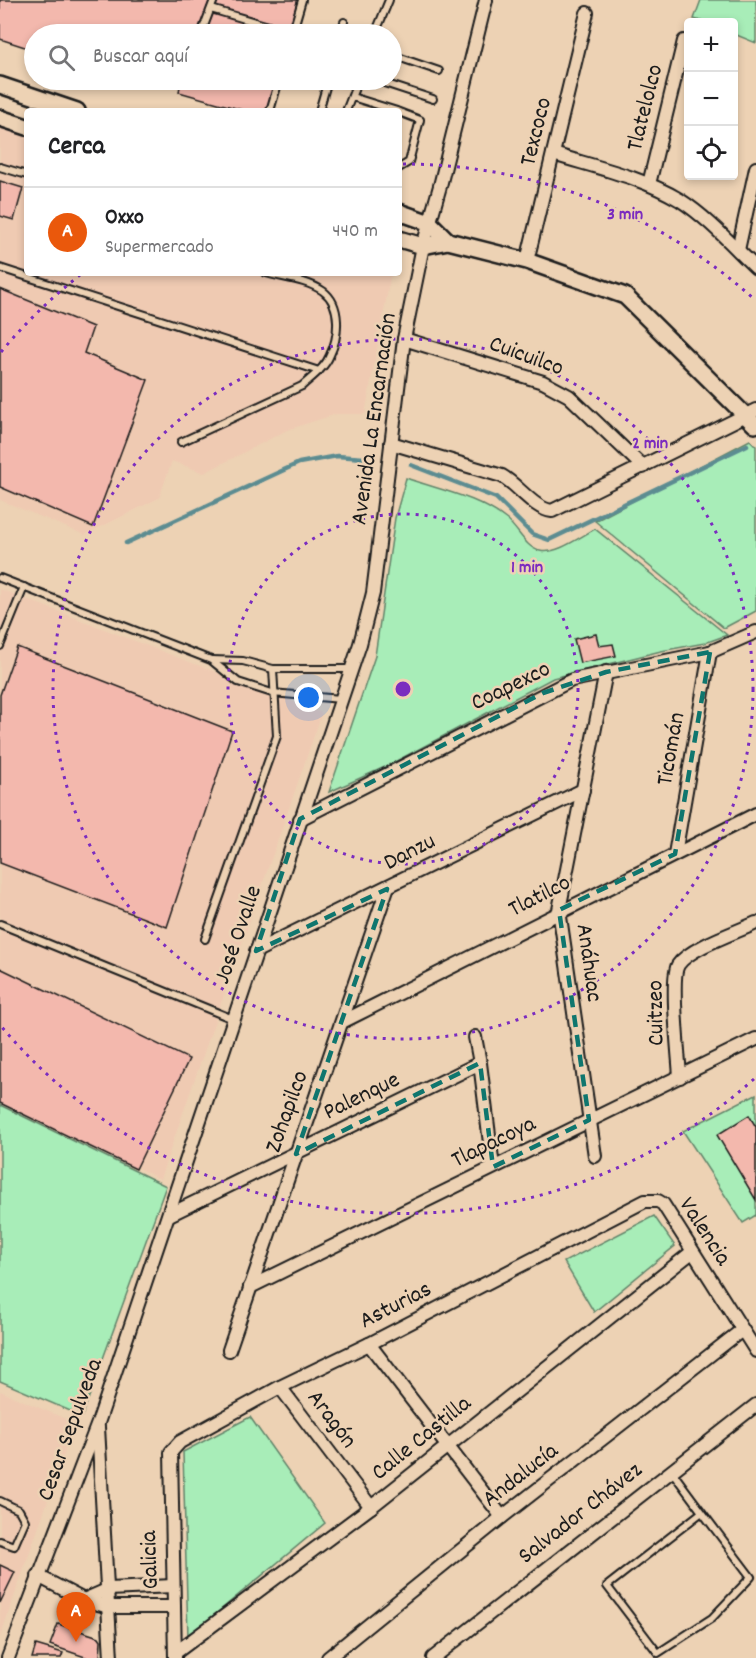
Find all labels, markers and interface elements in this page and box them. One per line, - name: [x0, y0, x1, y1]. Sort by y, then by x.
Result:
- map controls: [684, 18, 738, 180]
- button: +: [684, 18, 738, 72]
- search box: [24, 24, 402, 90]
- icon: search: [45, 41, 78, 74]
- text: Buscar aquí: [93, 42, 188, 73]
- street label: Tlatelolco: [619, 61, 673, 155]
- button: −: [684, 72, 738, 126]
- street label: Texcoco: [512, 94, 562, 170]
- button: locate: [684, 126, 738, 180]
- text: Cerca: [48, 129, 105, 166]
- text: Oxxo: [105, 203, 144, 234]
- text: 3 min: [607, 203, 643, 228]
- text: A: [62, 218, 73, 246]
- text: 440 m: [332, 218, 378, 246]
- text: Supermercado: [105, 234, 214, 262]
- street label: Avenida La Encarnación: [343, 311, 407, 527]
- street label: Cuicuilco: [484, 328, 568, 386]
- text: 2 min: [632, 432, 668, 457]
- text: 1 min: [511, 556, 543, 581]
- street label: Coapexco: [466, 653, 556, 721]
- centre of rings: [393, 679, 413, 699]
- your location: [294, 683, 323, 712]
- street label: Ticomán: [649, 710, 695, 788]
- street label: Danzu: [378, 826, 442, 880]
- street label: Tlatilco: [503, 867, 577, 927]
- street label: José Ovalle: [206, 881, 272, 989]
- street label: Anáhuac: [566, 922, 610, 1004]
- street label: Cuitzeo: [639, 980, 675, 1046]
- street label: Palenque: [318, 1064, 406, 1130]
- street label: Zohapilco: [257, 1066, 319, 1158]
- street label: Tlapacoya: [446, 1108, 543, 1178]
- street label: Valencia: [669, 1191, 739, 1274]
- street label: Asturias: [354, 1273, 438, 1339]
- street label: Cesar Sepulveda: [29, 1353, 113, 1506]
- street label: Aragón: [298, 1384, 364, 1456]
- street label: Calle Castilla: [365, 1388, 480, 1490]
- street label: Andalucía: [476, 1435, 567, 1517]
- street label: Salvador Chávez: [512, 1455, 650, 1573]
- street label: Galicia: [133, 1529, 169, 1590]
- pin: A: [56, 1592, 96, 1642]

